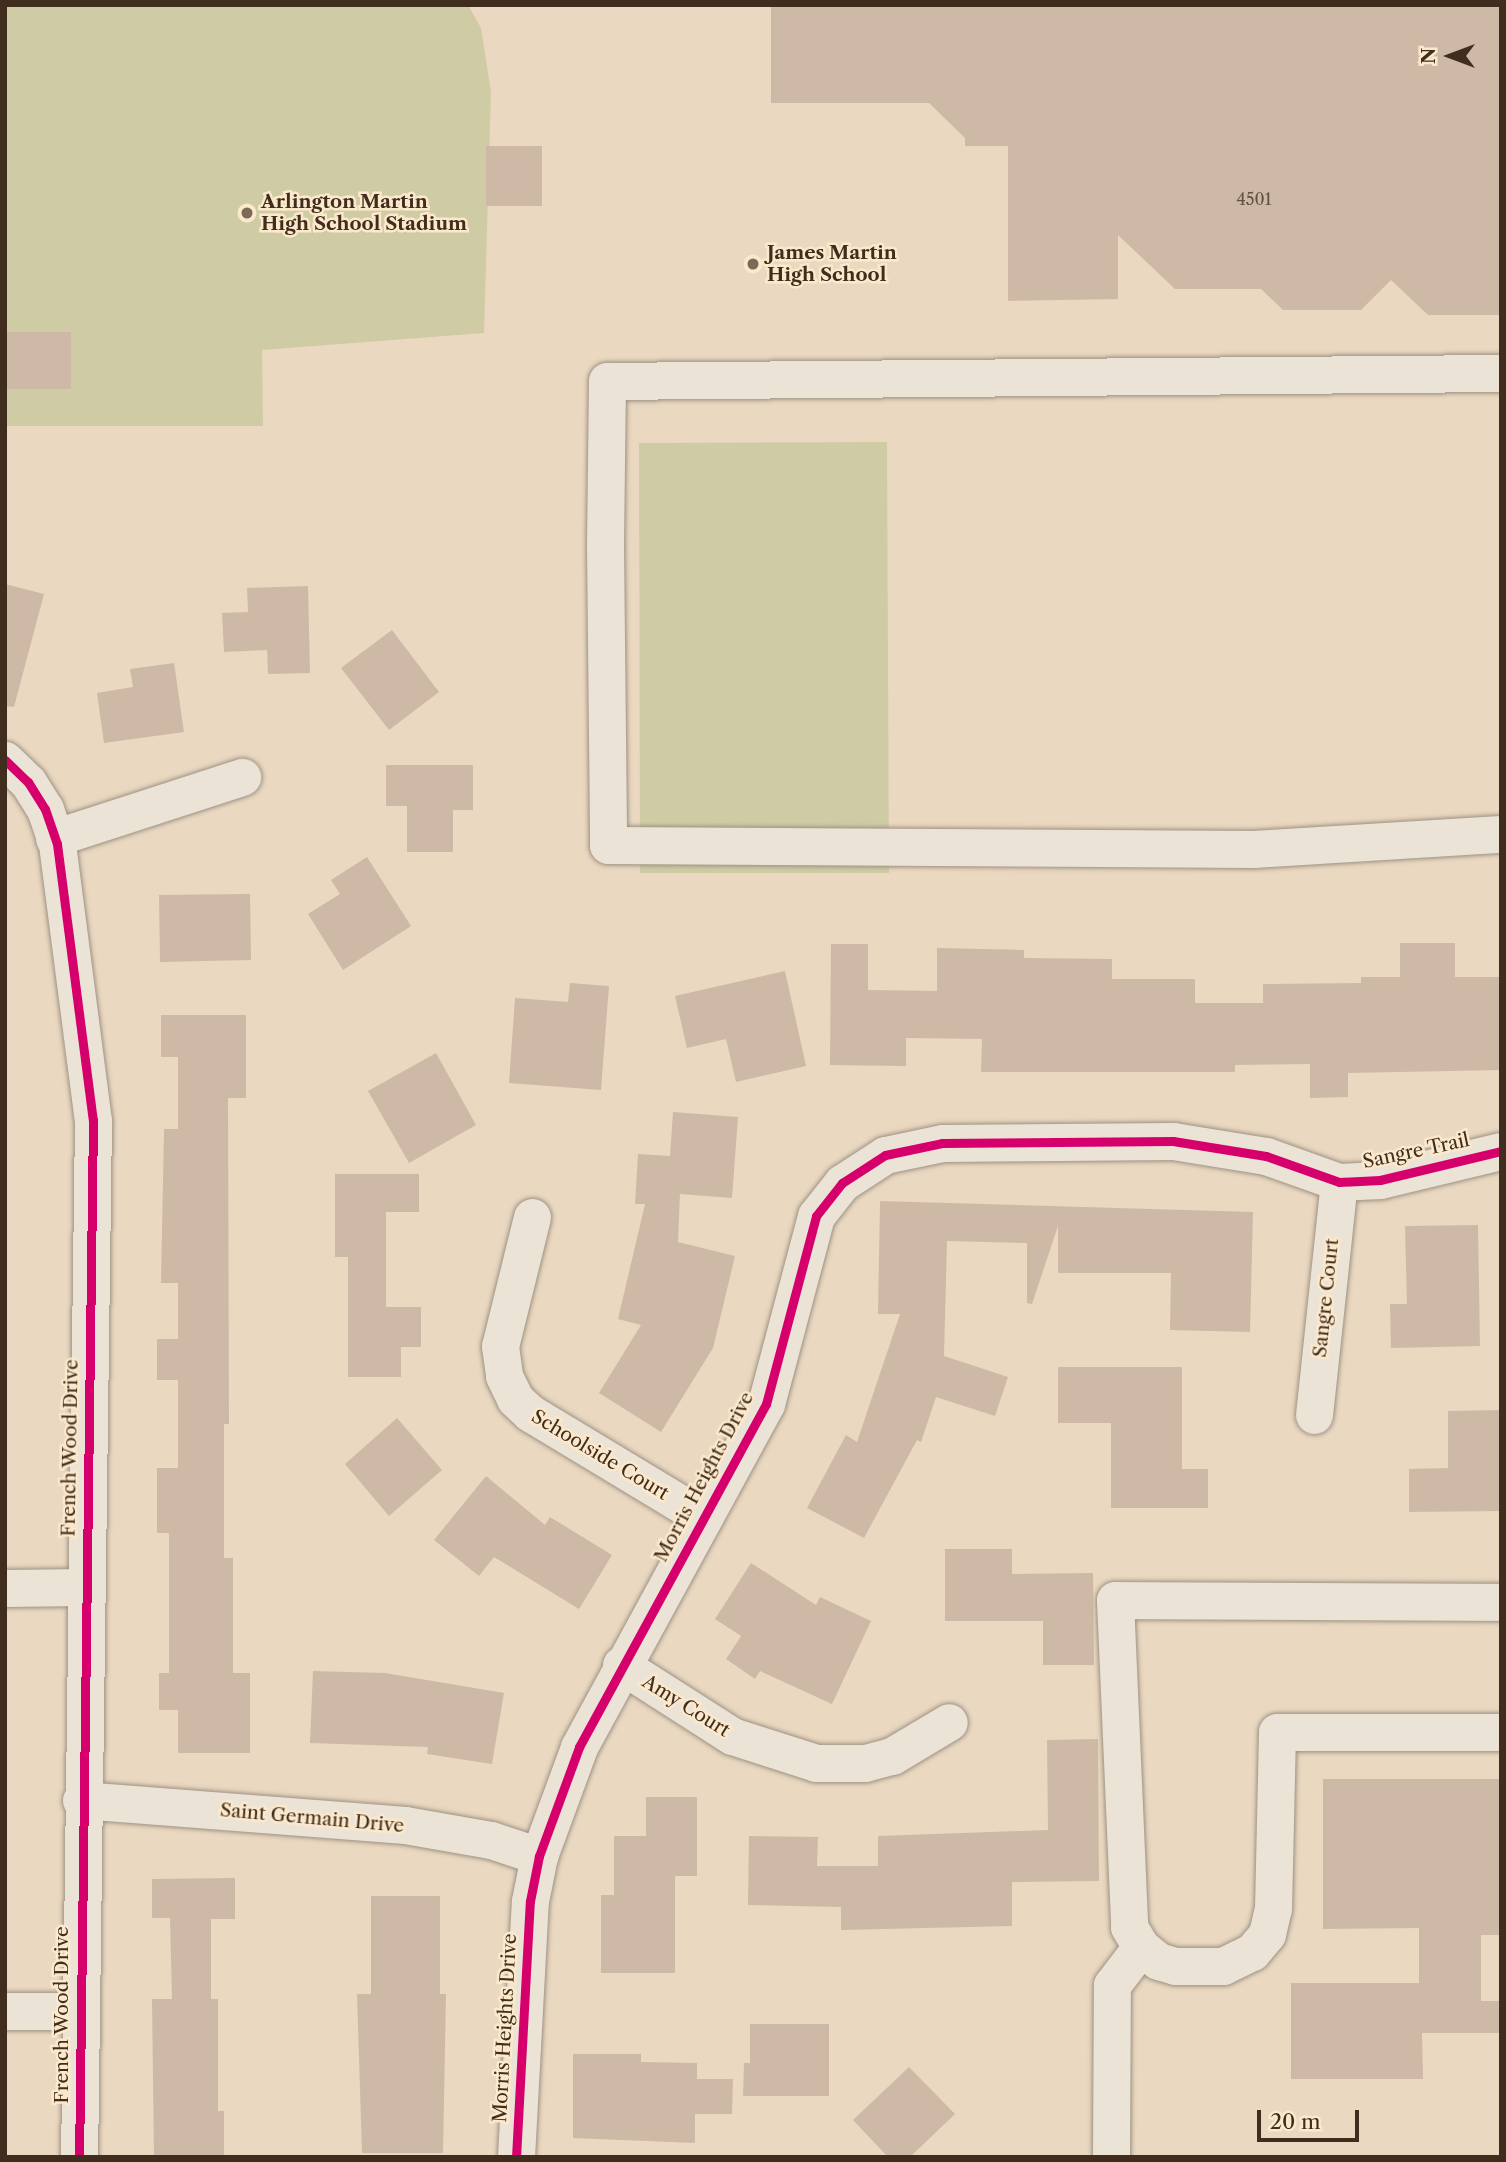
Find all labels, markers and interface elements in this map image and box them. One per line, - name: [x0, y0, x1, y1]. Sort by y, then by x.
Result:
- north arrow: [1415, 21, 1485, 91]
- text: N: [1417, 48, 1440, 64]
- house number: 4501: [1237, 189, 1271, 209]
- place label: Arlington Martin High School Stadium: [261, 191, 467, 235]
- marker: Arlington Martin High School Stadium: [239, 205, 255, 221]
- place label: James Martin High School: [767, 242, 897, 286]
- marker: James Martin High School: [745, 256, 761, 272]
- street label: Sangre Trail: [1360, 1129, 1472, 1173]
- street label: Sangre Court: [1308, 1237, 1344, 1359]
- street label: French Wood Drive: [57, 1359, 83, 1537]
- street label: Morris Heights Drive: [650, 1388, 758, 1566]
- street label: Schoolside Court: [527, 1405, 673, 1505]
- street label: Amy Court: [638, 1670, 734, 1742]
- street label: Saint Germain Drive: [219, 1799, 405, 1837]
- street label: French Wood Drive: [51, 1926, 73, 2104]
- street label: Morris Heights Drive: [489, 1933, 521, 2123]
- scale bar: [1261, 2096, 1362, 2140]
- text: 20 m: [1270, 2109, 1321, 2134]

